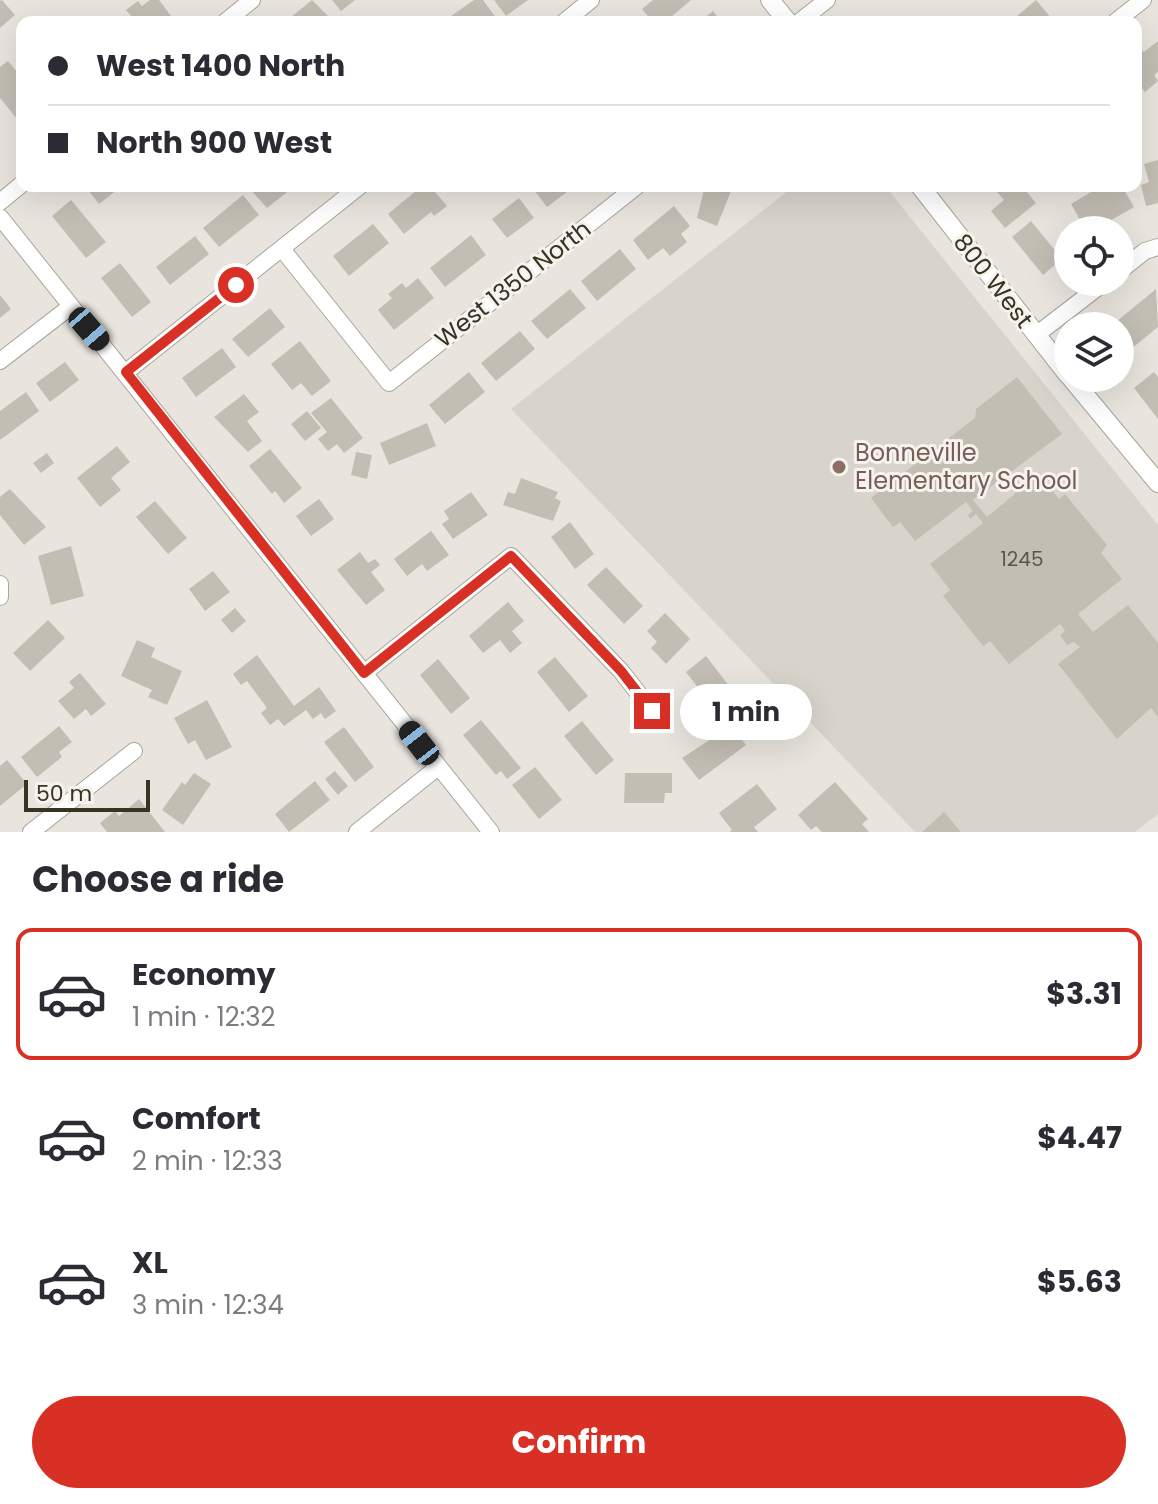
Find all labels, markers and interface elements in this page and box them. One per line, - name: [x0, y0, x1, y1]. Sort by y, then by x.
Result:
- text: West 1400 North: [96, 44, 345, 87]
- text: North 900 West: [96, 121, 332, 164]
- street label: West 1350 North: [428, 212, 598, 355]
- map controls: [1054, 216, 1134, 392]
- button: locate: [1054, 216, 1134, 296]
- street label: 800 West: [946, 227, 1041, 335]
- route start: [218, 267, 254, 303]
- car: [64, 303, 114, 355]
- button: layers: [1054, 312, 1134, 392]
- place label: Bonneville Elementary School: [855, 436, 1078, 497]
- marker: Bonneville Elementary School: [830, 458, 848, 476]
- house number: 1245: [1000, 545, 1044, 573]
- callout: 1 min: [680, 683, 812, 739]
- route end: [634, 693, 670, 729]
- text: 1 min: [712, 694, 780, 730]
- car: [395, 717, 443, 769]
- scale bar: [24, 776, 150, 812]
- text: 50 m: [36, 778, 92, 809]
- text: Choose a ride: [32, 854, 284, 905]
- text: Economy: [132, 953, 276, 996]
- icon: car: [36, 958, 108, 1030]
- text: $3.31: [1046, 972, 1122, 1015]
- text: 1 min · 12:32: [132, 999, 276, 1035]
- text: Comfort: [132, 1097, 261, 1140]
- icon: car: [36, 1102, 108, 1174]
- text: $4.47: [1037, 1116, 1122, 1159]
- text: 2 min · 12:33: [132, 1143, 283, 1179]
- text: XL: [132, 1241, 168, 1284]
- icon: car: [36, 1246, 108, 1318]
- text: $5.63: [1037, 1260, 1122, 1303]
- text: 3 min · 12:34: [132, 1287, 284, 1323]
- button: Confirm: [32, 1396, 1126, 1488]

